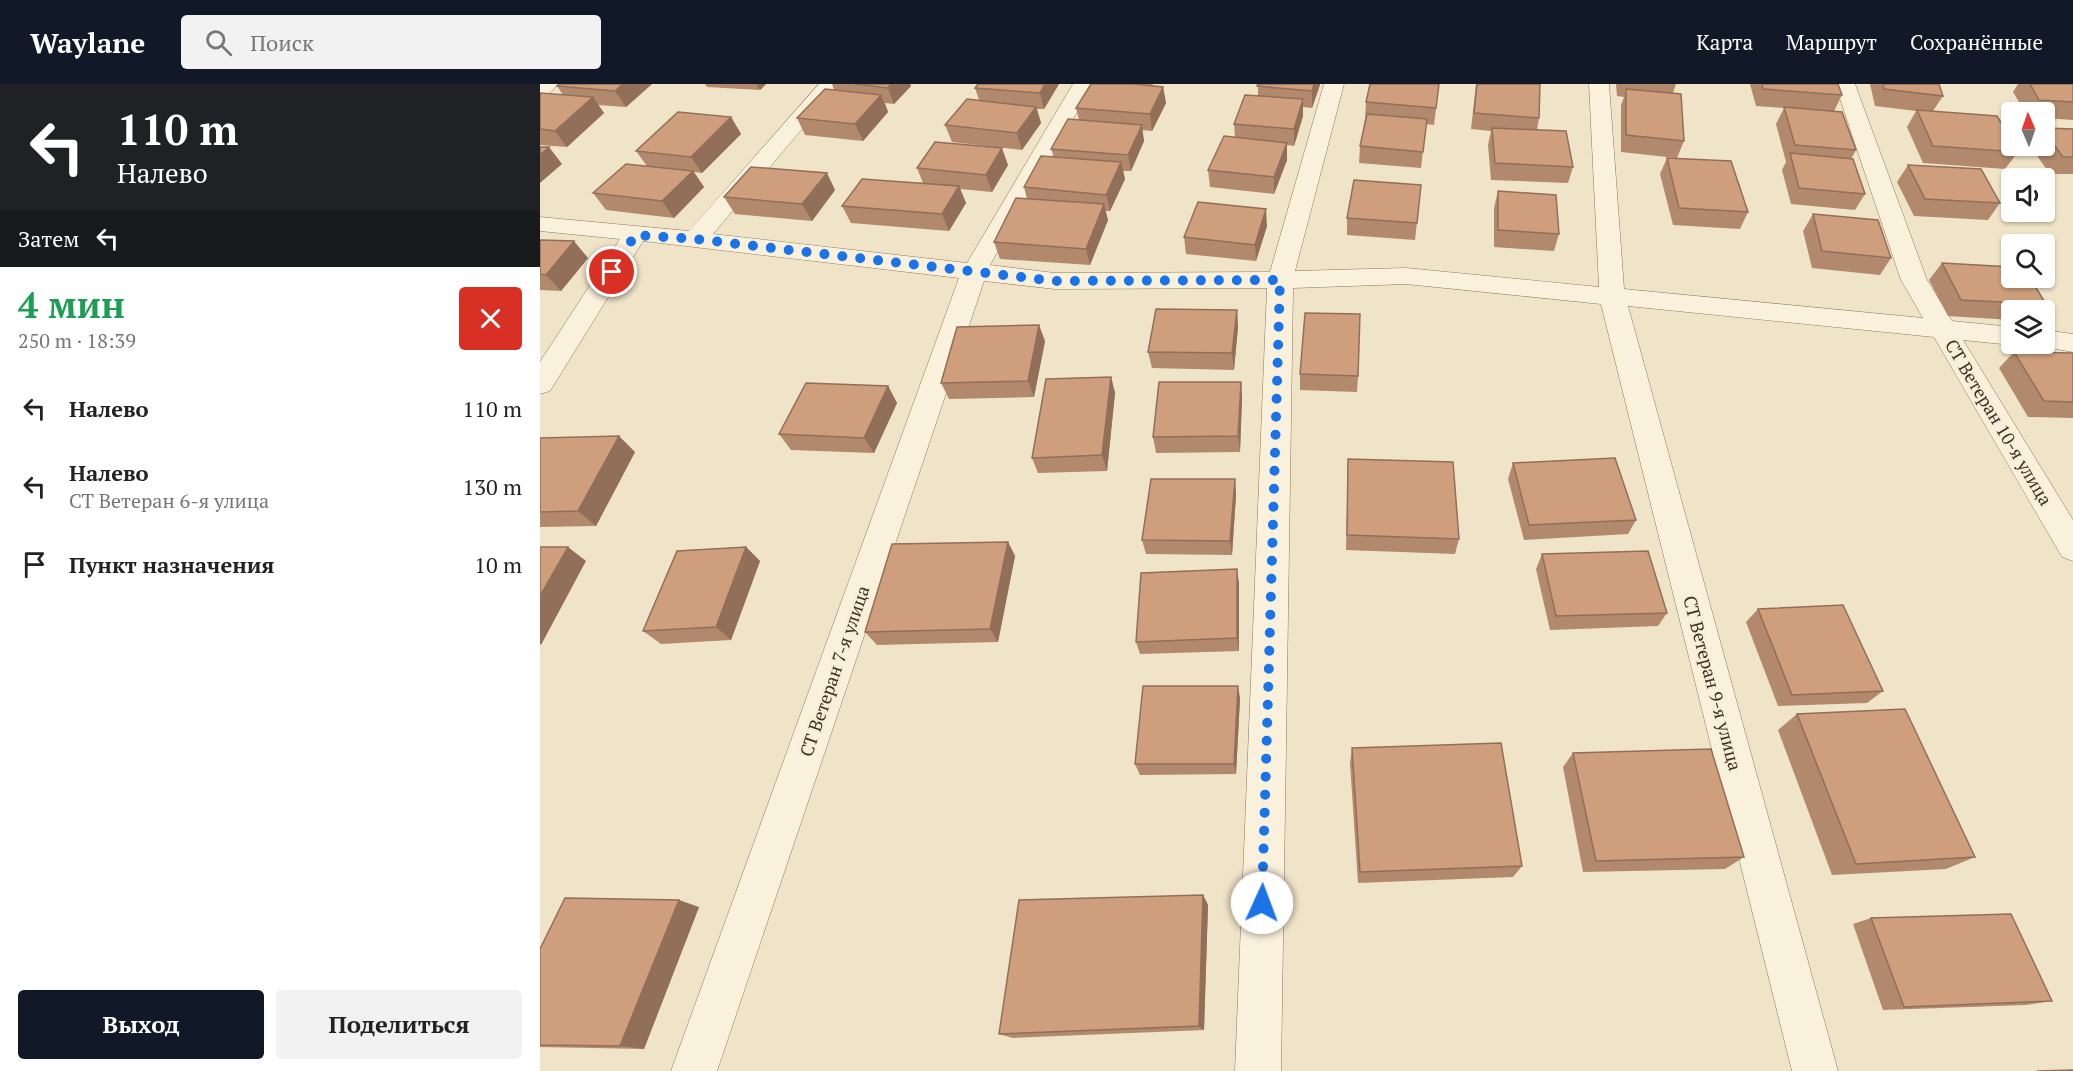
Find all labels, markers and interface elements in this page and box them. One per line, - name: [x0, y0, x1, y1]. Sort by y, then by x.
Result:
- search box: [181, 15, 601, 69]
- text: Waylane: [30, 24, 145, 61]
- icon: search: [202, 26, 235, 59]
- text: Поиск: [250, 28, 314, 57]
- text: Карта: [1696, 28, 1753, 56]
- text: Маршрут: [1786, 28, 1877, 56]
- text: Сохранённые: [1910, 28, 2043, 56]
- text: 110 m: [117, 101, 238, 157]
- north arrow: [2001, 102, 2055, 156]
- map controls: [2001, 102, 2055, 354]
- icon: left: [18, 108, 96, 186]
- text: Налево: [117, 155, 208, 191]
- button: sound: [2001, 168, 2055, 222]
- icon: left: [91, 222, 124, 255]
- text: Затем: [18, 224, 79, 253]
- button: search: [2001, 234, 2055, 288]
- pin: [586, 246, 637, 297]
- icon: arrive: [595, 255, 628, 288]
- text: 4 мин: [18, 281, 125, 328]
- button: close: [459, 287, 522, 350]
- button: layers: [2001, 300, 2055, 354]
- text: 250 m · 18:39: [18, 327, 136, 354]
- street label: СТ Ветеран 10-я улица: [1940, 334, 2058, 510]
- icon: left: [18, 392, 51, 425]
- text: Налево: [69, 394, 149, 423]
- text: 110 m: [462, 394, 522, 423]
- text: Налево: [69, 458, 149, 487]
- icon: left: [18, 470, 51, 503]
- text: 130 m: [462, 472, 522, 501]
- text: СТ Ветеран 6-я улица: [69, 487, 269, 514]
- icon: arrive: [18, 548, 51, 581]
- text: Пункт назначения: [69, 550, 274, 579]
- text: 10 m: [474, 550, 522, 579]
- street label: СТ Ветеран 7-я улица: [793, 582, 875, 760]
- street label: СТ Ветеран 9-я улица: [1678, 593, 1748, 773]
- position arrow: [1230, 871, 1294, 935]
- button: Выход: [18, 990, 264, 1059]
- button: Поделиться: [276, 990, 522, 1059]

